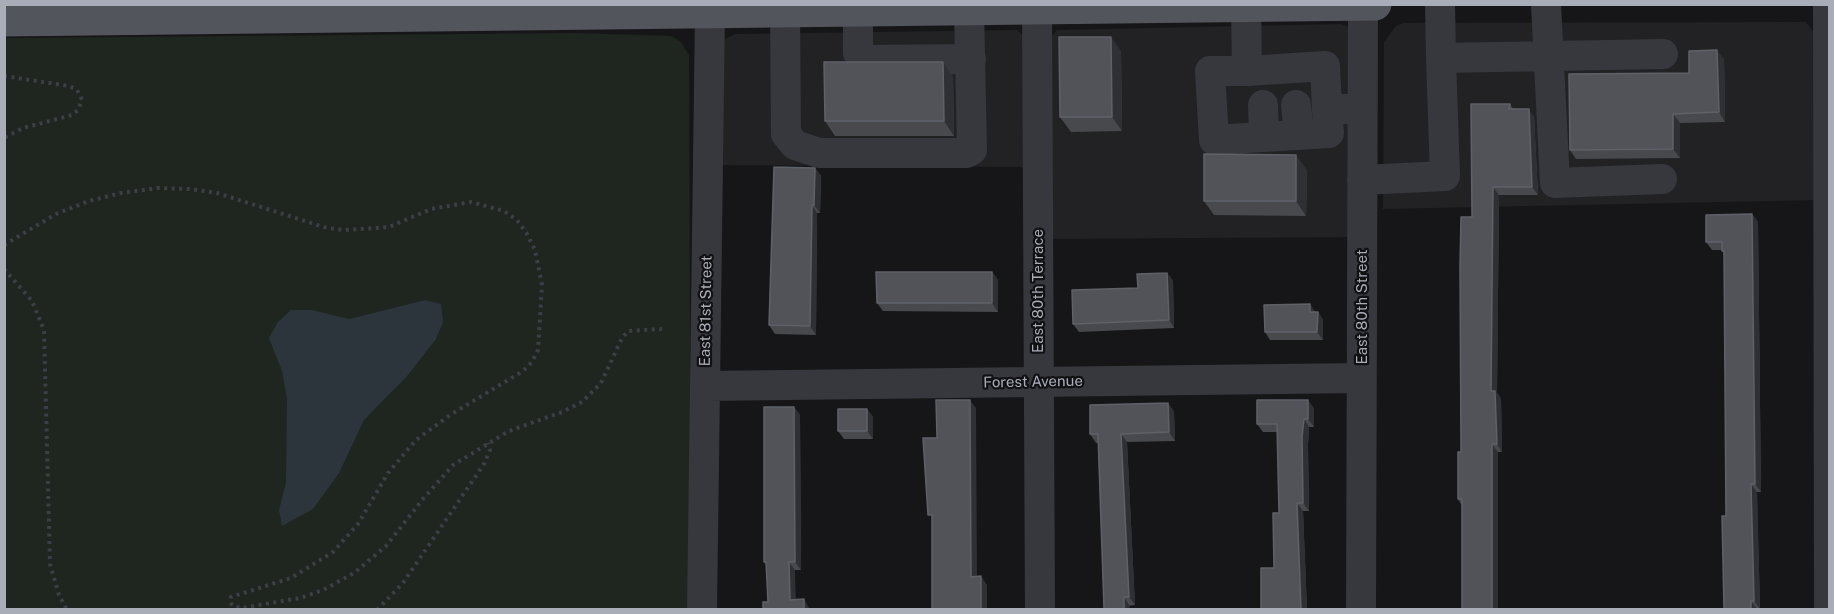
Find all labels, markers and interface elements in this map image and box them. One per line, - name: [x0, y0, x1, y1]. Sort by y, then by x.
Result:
- street label: East 80th Terrace: [1029, 229, 1047, 353]
- street label: East 80th Street: [1353, 249, 1371, 365]
- street label: East 81st Street: [696, 255, 716, 367]
- street label: Forest Avenue: [983, 372, 1083, 392]

